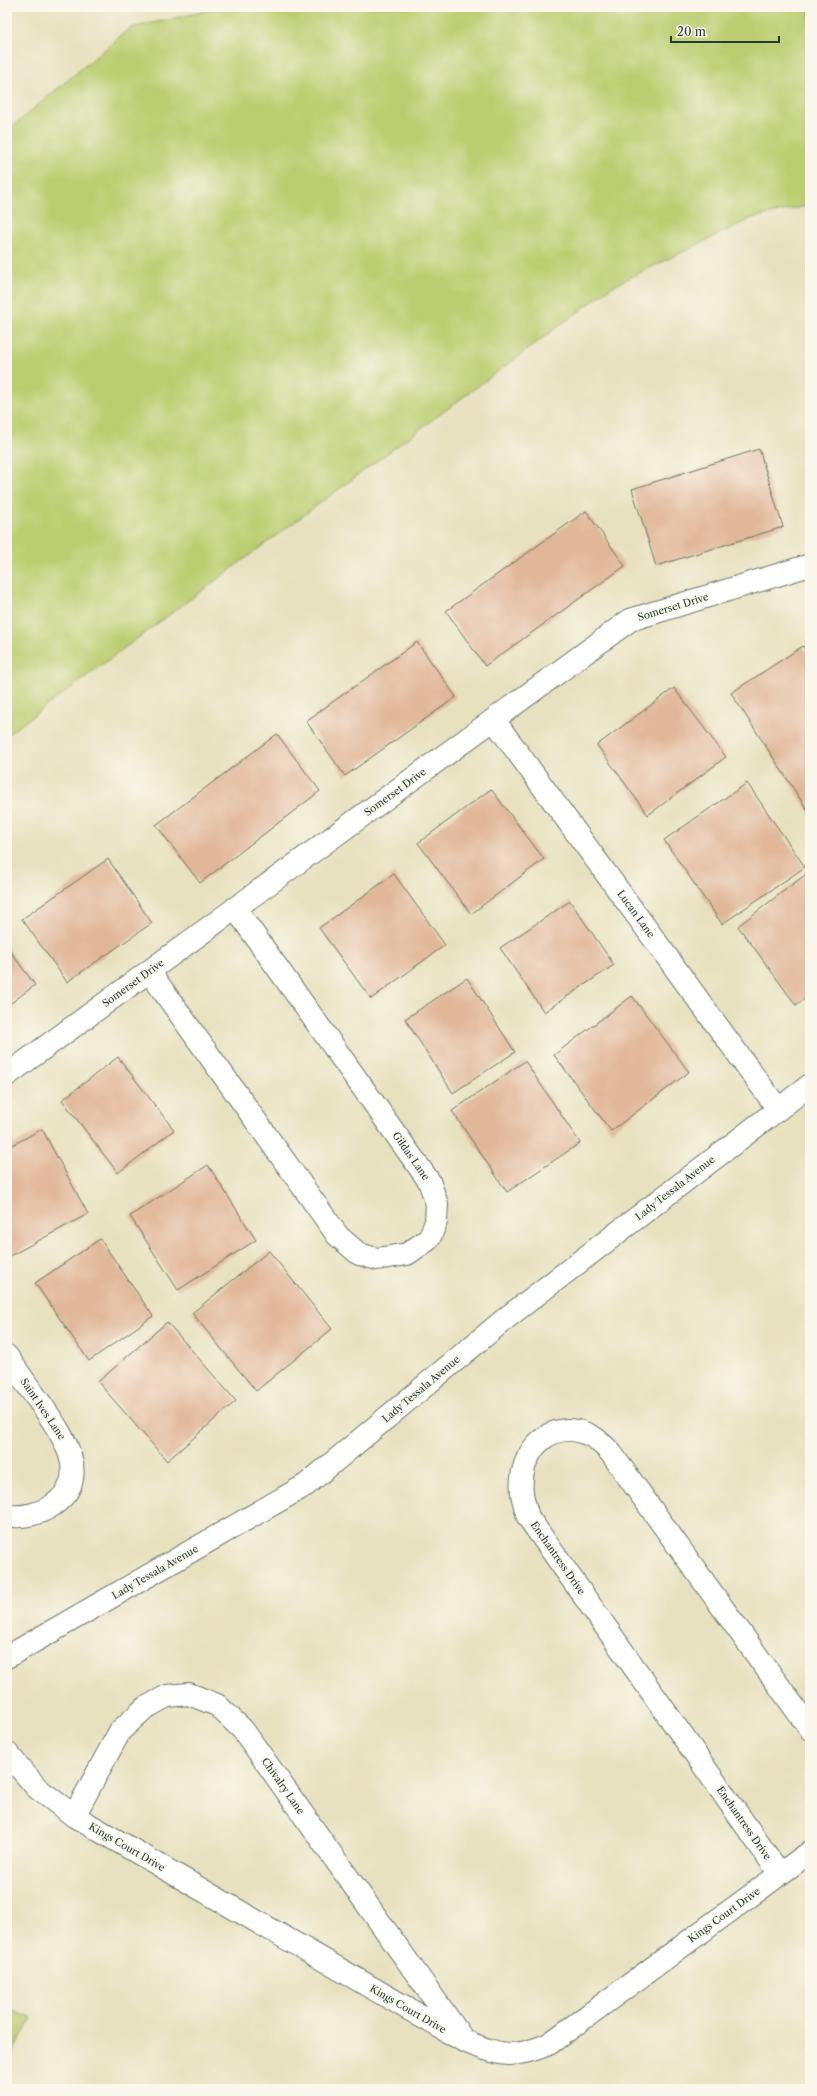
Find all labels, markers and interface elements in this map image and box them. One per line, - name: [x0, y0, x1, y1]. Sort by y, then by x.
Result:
- scale bar: [671, 18, 779, 44]
- text: 20 m: [677, 24, 706, 39]
- street label: Somerset Drive: [636, 590, 710, 624]
- street label: Somerset Drive: [361, 765, 429, 819]
- street label: Lucan Lane: [614, 888, 658, 941]
- street label: Somerset Drive: [99, 956, 167, 1010]
- street label: Gildas Lane: [390, 1129, 433, 1183]
- street label: Lady Tessala Avenue: [633, 1153, 718, 1223]
- street label: Lady Tessala Avenue: [379, 1352, 463, 1425]
- street label: Saint Ives Lane: [18, 1376, 69, 1443]
- street label: Enchantress Drive: [528, 1519, 588, 1598]
- street label: Lady Tessala Avenue: [110, 1542, 201, 1602]
- street label: Chivalry Lane: [259, 1755, 308, 1817]
- street label: Enchantress Drive: [714, 1784, 774, 1863]
- street label: Kings Court Drive: [87, 1820, 168, 1874]
- street label: Kings Court Drive: [685, 1884, 763, 1945]
- street label: Kings Court Drive: [368, 1982, 449, 2036]

